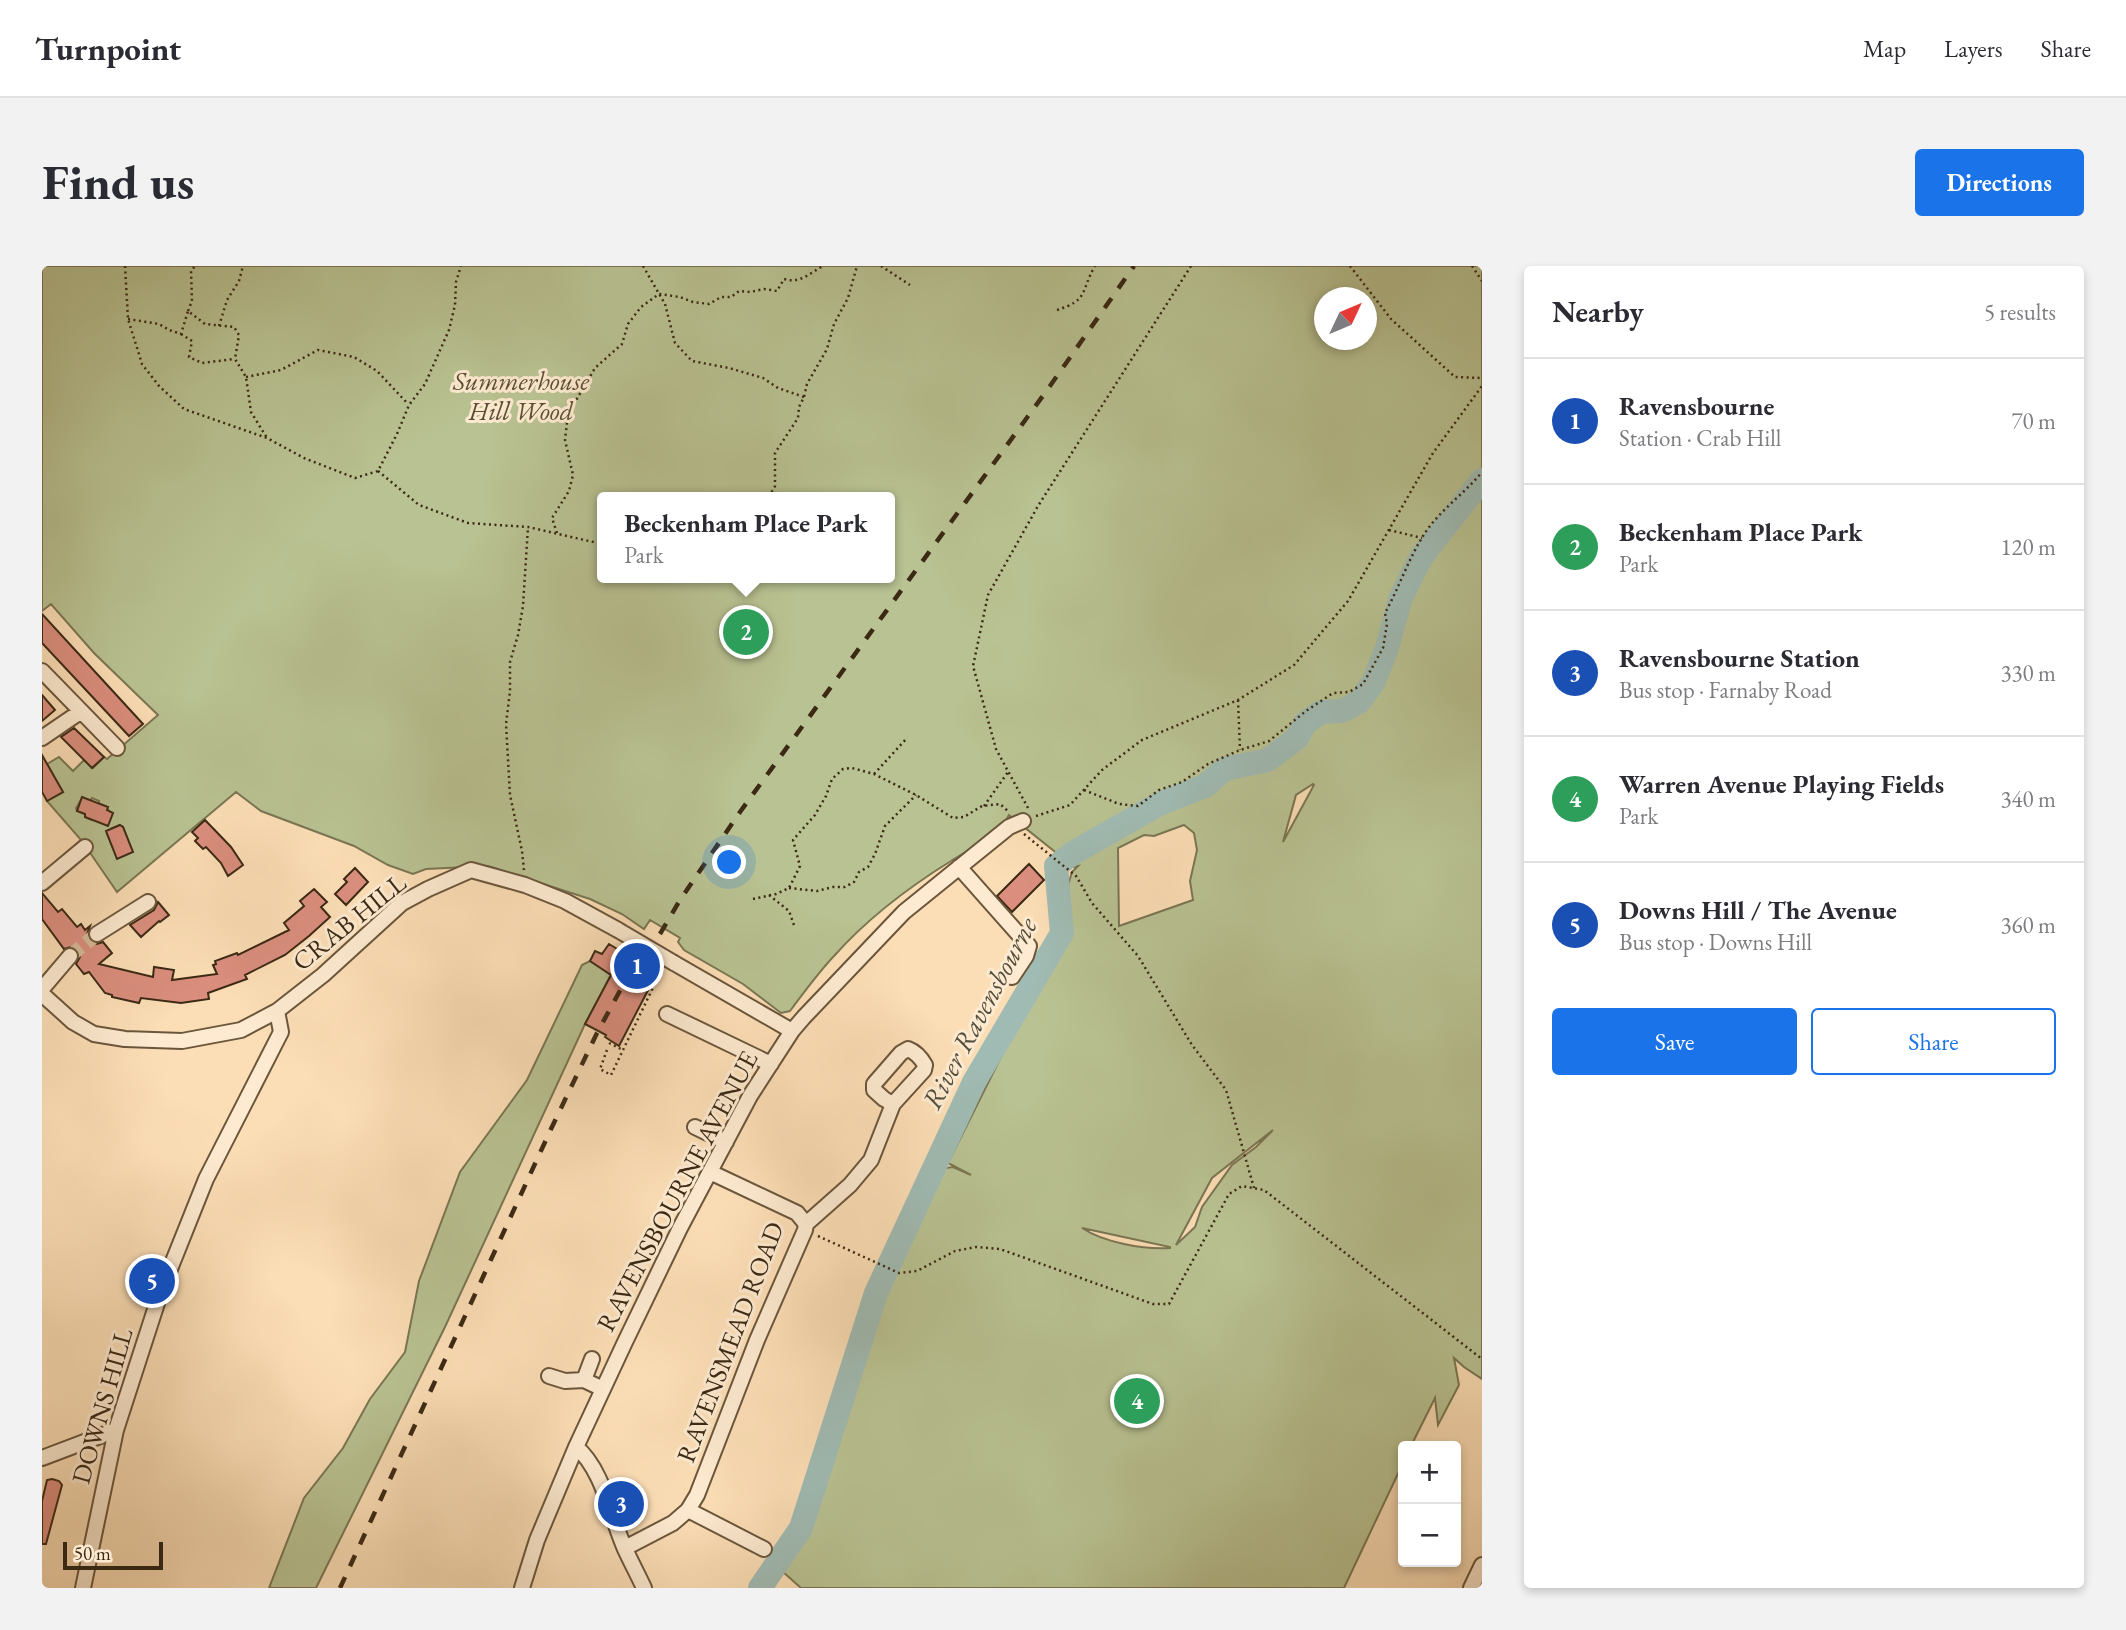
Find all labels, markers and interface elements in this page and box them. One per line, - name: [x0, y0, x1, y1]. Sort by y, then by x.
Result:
- text: Turnpoint: [35, 27, 181, 70]
- text: Map: [1863, 33, 1906, 64]
- text: Layers: [1944, 33, 2003, 64]
- text: Share: [2041, 33, 2091, 64]
- button: Directions: [1915, 149, 2084, 216]
- text: Find us: [42, 150, 194, 214]
- north arrow: [1314, 287, 1377, 350]
- text: Nearby: [1552, 292, 1644, 331]
- text: 5 results: [1984, 297, 2056, 327]
- park label: Summerhouse Hill Wood: [452, 364, 590, 428]
- text: Ravensbourne: [1619, 389, 1774, 423]
- text: 1: [1569, 406, 1581, 436]
- text: 70 m: [2011, 406, 2056, 436]
- text: Station · Crab Hill: [1619, 423, 1781, 453]
- popup: [597, 492, 895, 583]
- text: Beckenham Place Park: [624, 506, 868, 540]
- text: Beckenham Place Park: [1619, 515, 1862, 549]
- text: 2: [1569, 532, 1581, 562]
- text: 120 m: [2000, 532, 2056, 562]
- text: Park: [624, 540, 663, 570]
- text: Park: [1619, 549, 1658, 579]
- pin: 2: [723, 606, 769, 658]
- text: Ravensbourne Station: [1619, 641, 1860, 675]
- text: 3: [1569, 658, 1581, 688]
- text: 330 m: [2000, 658, 2056, 688]
- text: Bus stop · Farnaby Road: [1619, 675, 1832, 705]
- text: Warren Avenue Playing Fields: [1619, 767, 1944, 801]
- text: 4: [1569, 784, 1581, 814]
- text: 340 m: [2000, 784, 2056, 814]
- text: Park: [1619, 801, 1658, 831]
- your location: [712, 845, 746, 879]
- street label: CRAB HILL: [285, 866, 413, 978]
- text: Downs Hill / The Avenue: [1619, 893, 1897, 927]
- water label: River Ravensbourne: [913, 910, 1045, 1115]
- text: 5: [1569, 910, 1581, 940]
- text: 360 m: [2000, 910, 2056, 940]
- text: Bus stop · Downs Hill: [1619, 927, 1812, 957]
- pin: 1: [614, 940, 660, 992]
- button: Save: [1552, 1008, 1797, 1075]
- button: Share: [1811, 1008, 2056, 1075]
- street label: RAVENSBOURNE AVENUE: [589, 1045, 766, 1337]
- street label: RAVENSMEAD ROAD: [668, 1217, 792, 1467]
- pin: 5: [129, 1255, 175, 1307]
- street label: DOWNS HILL: [64, 1324, 140, 1488]
- pin: 4: [1114, 1375, 1160, 1427]
- map controls: [1398, 1441, 1461, 1567]
- button: +: [1398, 1441, 1461, 1504]
- pin: 3: [598, 1478, 644, 1530]
- button: −: [1398, 1504, 1461, 1567]
- scale bar: [63, 1539, 163, 1571]
- text: 50 m: [74, 1541, 111, 1566]

